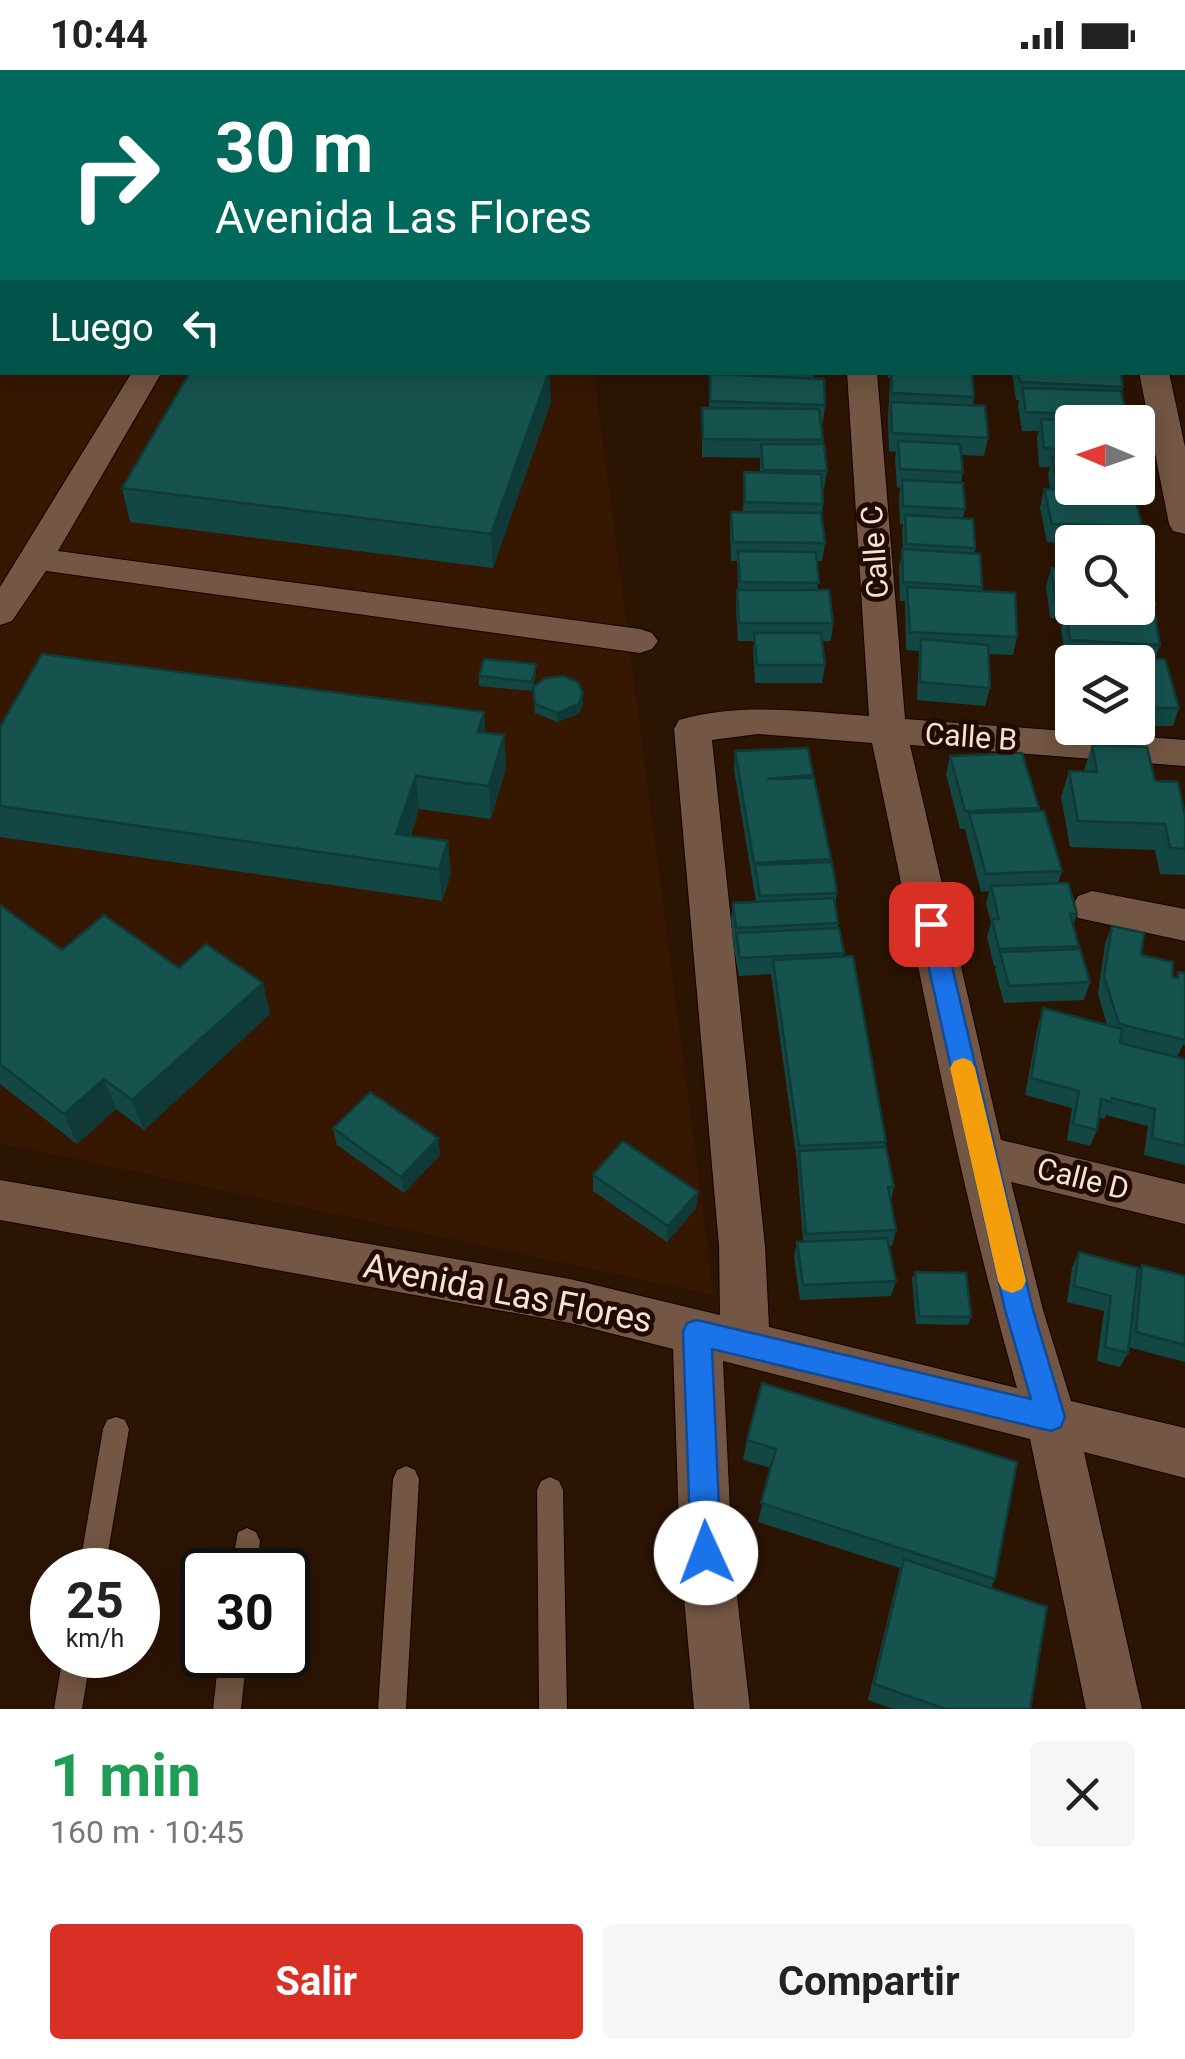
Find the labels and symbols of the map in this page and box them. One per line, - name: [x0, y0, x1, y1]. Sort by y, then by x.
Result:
- north arrow: [1055, 405, 1155, 505]
- street label: Calle C: [854, 504, 895, 600]
- street label: Calle B: [924, 716, 1018, 757]
- pin: [889, 882, 974, 967]
- street label: Calle D: [1034, 1150, 1133, 1207]
- street label: Avenida Las Flores: [360, 1245, 656, 1342]
- position arrow: [654, 1501, 758, 1605]
- speed limit sign: 30: [180, 1548, 310, 1678]

